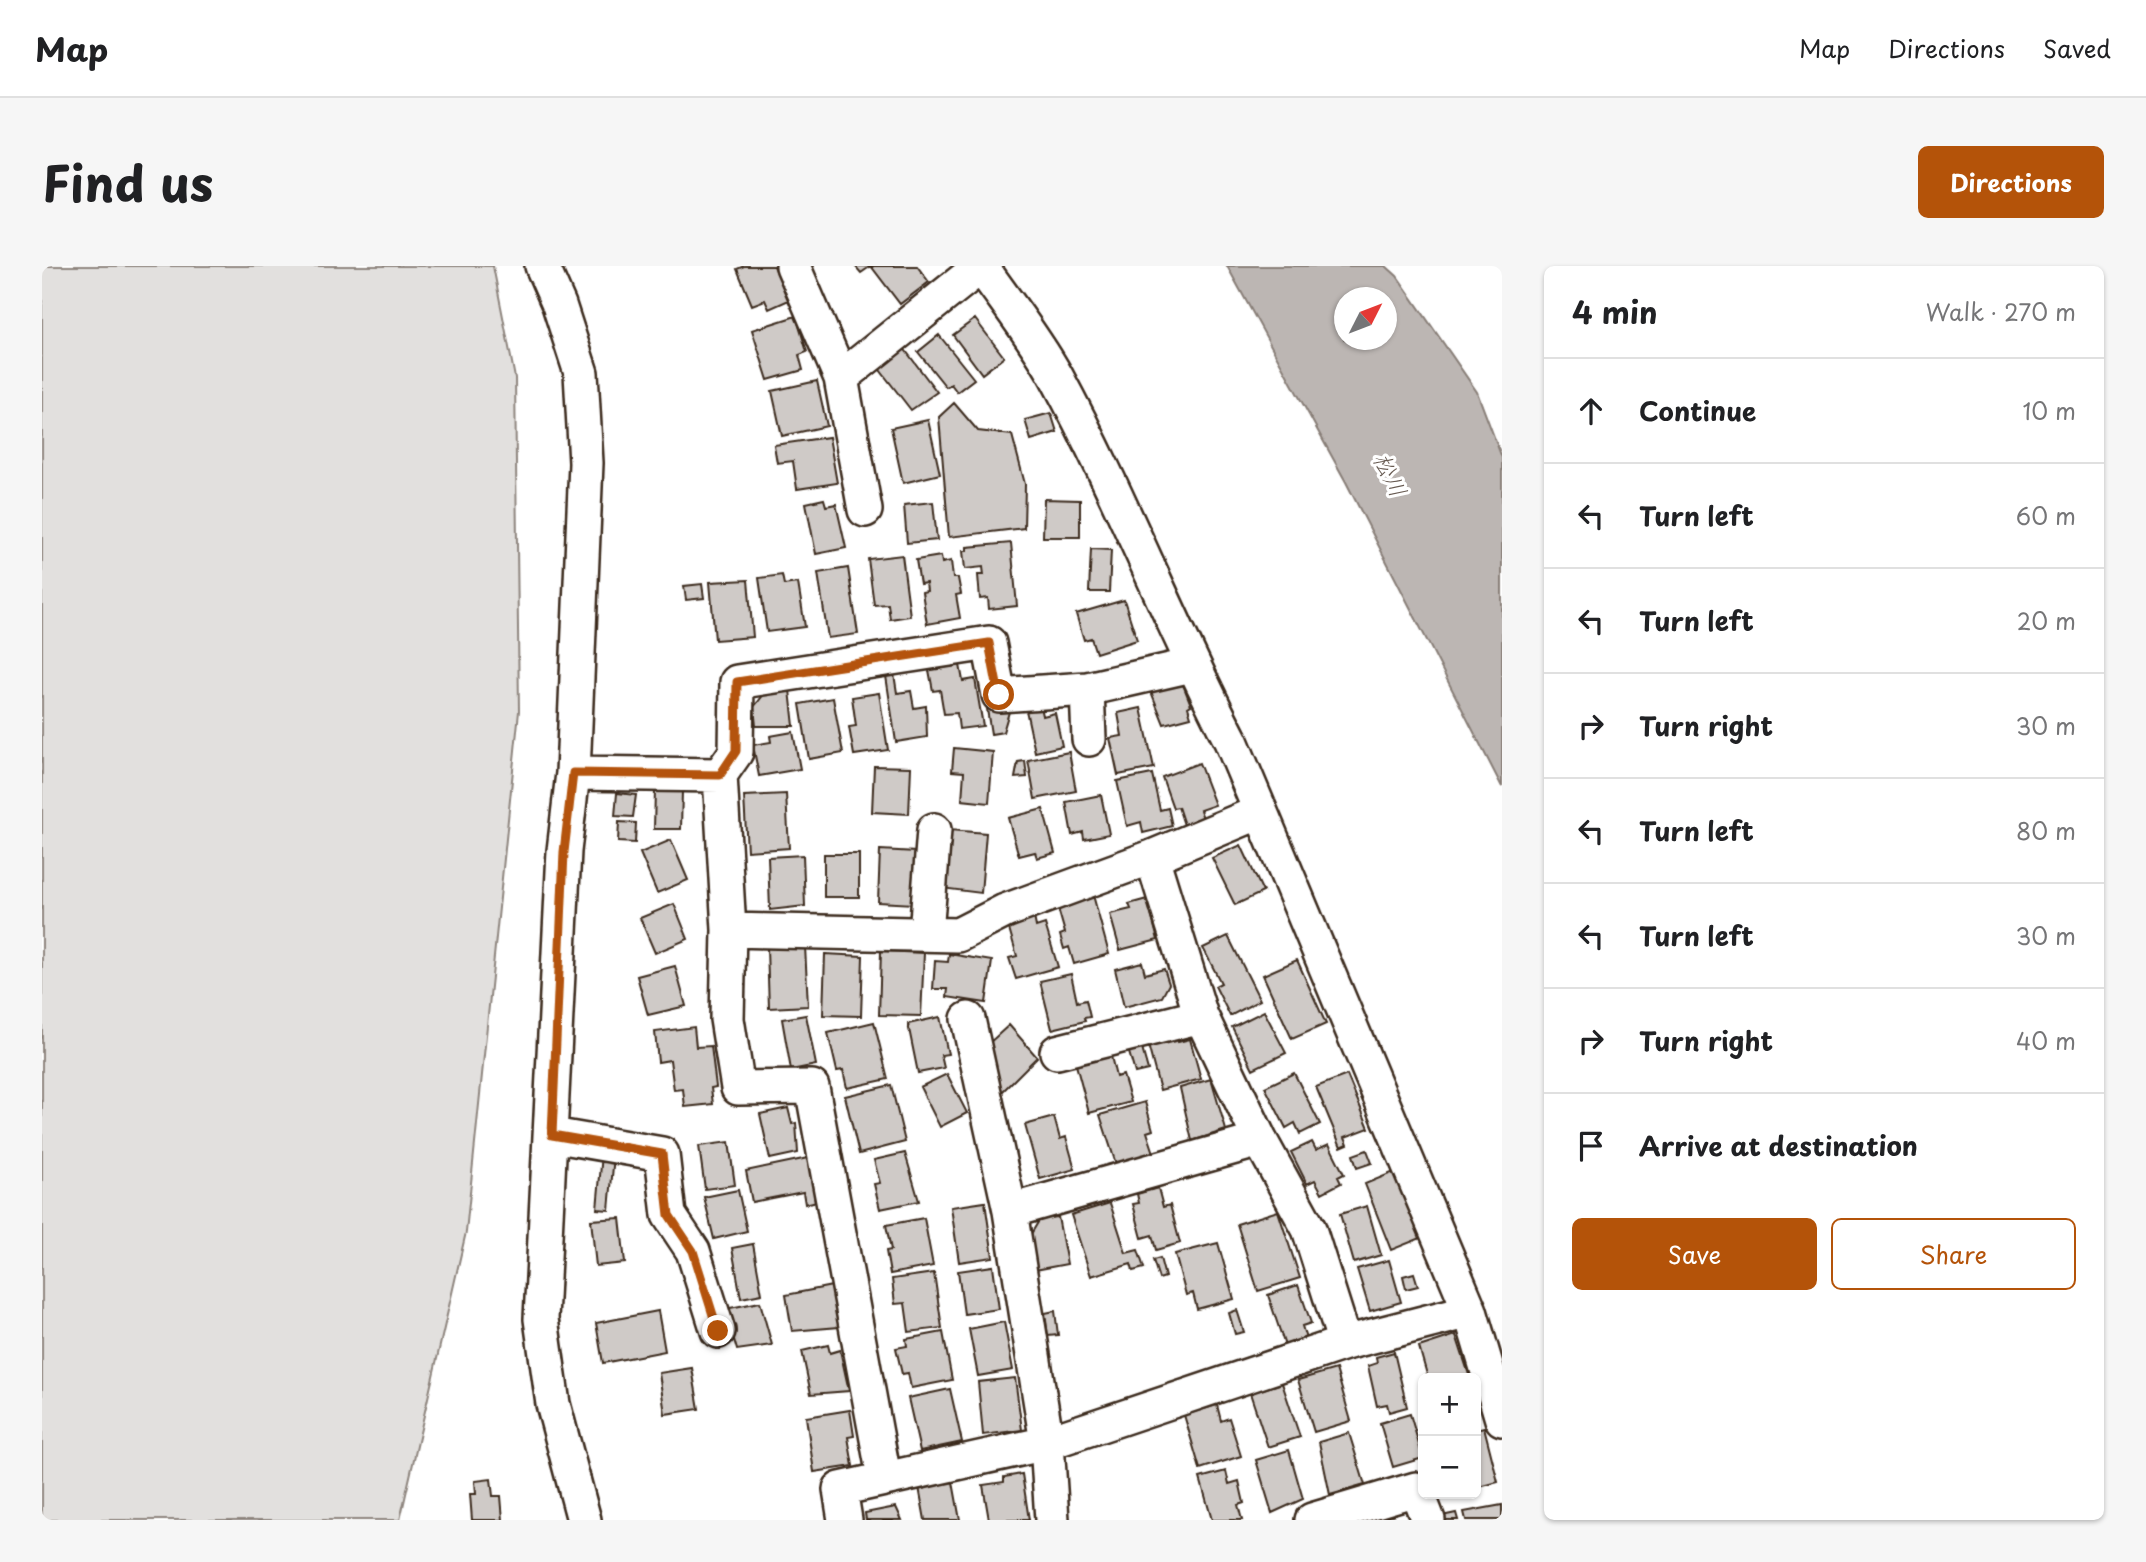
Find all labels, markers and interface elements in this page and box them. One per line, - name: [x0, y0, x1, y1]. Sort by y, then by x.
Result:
- text: Map: [35, 23, 108, 73]
- text: Map: [1799, 30, 1850, 66]
- text: Directions: [1888, 30, 2005, 66]
- text: Saved: [2043, 30, 2111, 66]
- text: Find us: [42, 145, 213, 219]
- button: Directions: [1918, 146, 2104, 218]
- north arrow: [1334, 287, 1397, 350]
- text: 4 min: [1572, 289, 1658, 334]
- text: Walk · 270 m: [1926, 294, 2076, 329]
- text: Continue: [1639, 391, 1756, 430]
- icon: ahead: [1572, 392, 1610, 430]
- text: 10 m: [2022, 393, 2076, 428]
- water label: 松川: [1366, 446, 1417, 503]
- text: Turn left: [1639, 496, 1754, 535]
- icon: left: [1572, 497, 1610, 535]
- text: 60 m: [2016, 498, 2076, 533]
- text: Turn left: [1639, 601, 1754, 640]
- icon: left: [1572, 602, 1610, 640]
- text: 20 m: [2017, 603, 2076, 638]
- route start: [983, 679, 1014, 710]
- text: Turn right: [1639, 706, 1773, 745]
- icon: right: [1572, 707, 1610, 745]
- text: 30 m: [2015, 708, 2076, 743]
- text: Turn left: [1639, 811, 1754, 850]
- icon: left: [1572, 812, 1610, 850]
- text: 80 m: [2016, 813, 2076, 848]
- text: Turn left: [1639, 916, 1754, 955]
- icon: left: [1572, 917, 1610, 955]
- text: 30 m: [2015, 918, 2076, 953]
- text: Turn right: [1639, 1021, 1773, 1060]
- icon: right: [1572, 1022, 1610, 1060]
- text: 40 m: [2016, 1023, 2076, 1058]
- text: Arrive at destination: [1639, 1126, 1918, 1165]
- icon: arrive: [1572, 1127, 1610, 1165]
- button: Save: [1572, 1218, 1817, 1290]
- button: Share: [1831, 1218, 2076, 1290]
- route end: [702, 1315, 733, 1346]
- map controls: [1418, 1373, 1481, 1499]
- button: +: [1418, 1373, 1481, 1436]
- button: −: [1418, 1436, 1481, 1499]

